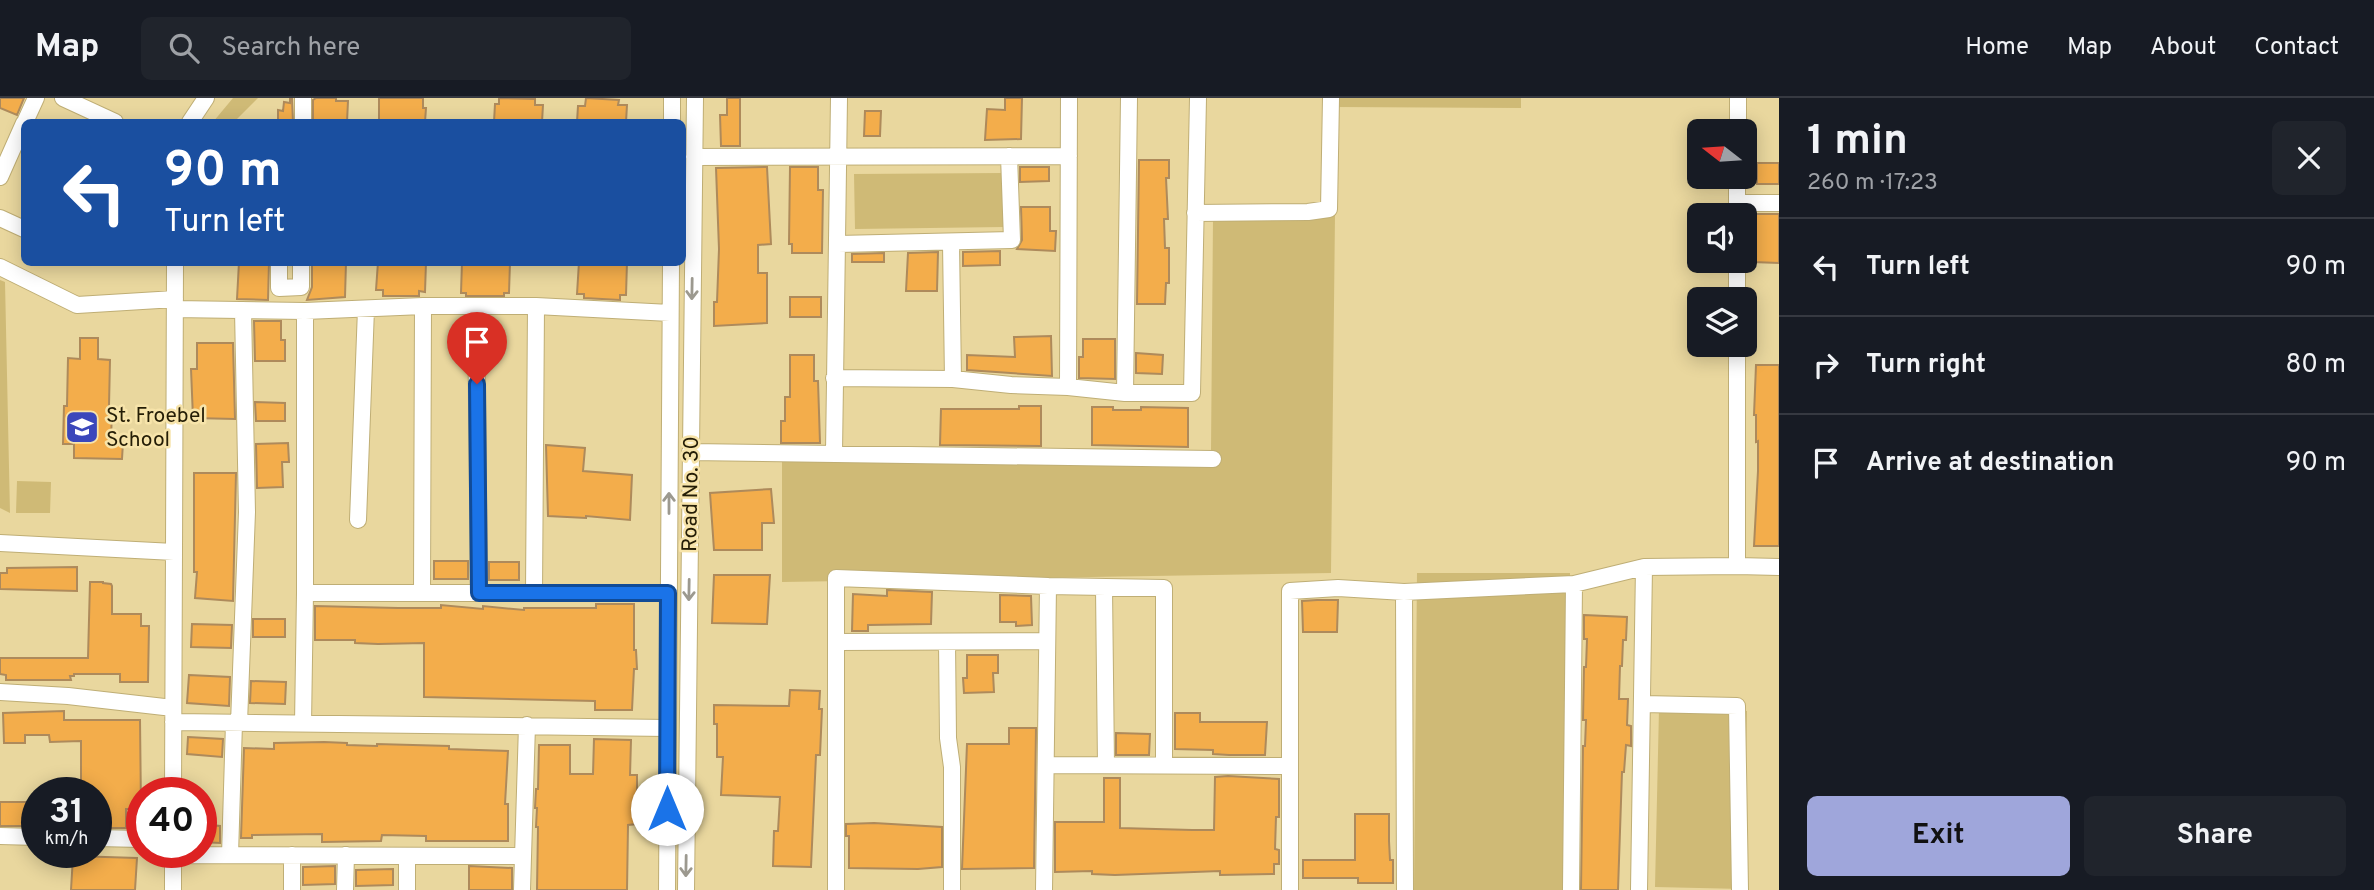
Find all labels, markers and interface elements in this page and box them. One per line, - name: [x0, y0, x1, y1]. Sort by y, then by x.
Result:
- search box: [141, 17, 631, 80]
- text: Map: [35, 27, 99, 69]
- icon: search: [165, 29, 203, 67]
- text: Search here: [221, 32, 360, 65]
- text: Home: [1965, 33, 2029, 63]
- text: Map: [2067, 33, 2112, 63]
- text: About: [2150, 33, 2216, 63]
- text: Contact: [2254, 33, 2339, 63]
- text: 1 min: [1807, 116, 1908, 169]
- north arrow: [1687, 119, 1757, 189]
- map controls: [1687, 119, 1757, 357]
- button: close: [2272, 121, 2346, 195]
- text: 90 m: [164, 142, 282, 204]
- icon: left: [49, 147, 140, 238]
- text: 260 m · 17:23: [1807, 169, 1938, 198]
- text: Turn left: [164, 203, 285, 243]
- button: sound: [1687, 203, 1757, 273]
- icon: left: [1807, 248, 1845, 286]
- text: Turn left: [1866, 251, 1970, 284]
- text: 90 m: [2286, 251, 2346, 284]
- one-way arrow: [685, 277, 699, 300]
- button: layers: [1687, 287, 1757, 357]
- pin: [447, 312, 507, 384]
- icon: arrive: [458, 323, 496, 361]
- icon: right: [1807, 346, 1845, 384]
- text: Turn right: [1866, 349, 1986, 382]
- text: 80 m: [2286, 349, 2346, 382]
- place label: St. Froebel School: [106, 403, 206, 454]
- school or university icon: St. Froebel School: [63, 408, 101, 446]
- street label: Road No. 30: [677, 436, 706, 552]
- icon: arrive: [1807, 444, 1845, 482]
- text: Arrive at destination: [1866, 447, 2114, 480]
- text: 90 m: [2286, 447, 2346, 480]
- one-way arrow: [662, 492, 676, 515]
- one-way arrow: [682, 578, 696, 601]
- position arrow: [630, 772, 704, 846]
- speed limit sign: 40: [126, 777, 217, 868]
- text: 31: [49, 791, 84, 835]
- button: Exit: [1807, 796, 2070, 876]
- button: Share: [2084, 796, 2346, 876]
- text: km/h: [45, 828, 88, 851]
- one-way arrow: [679, 854, 693, 877]

